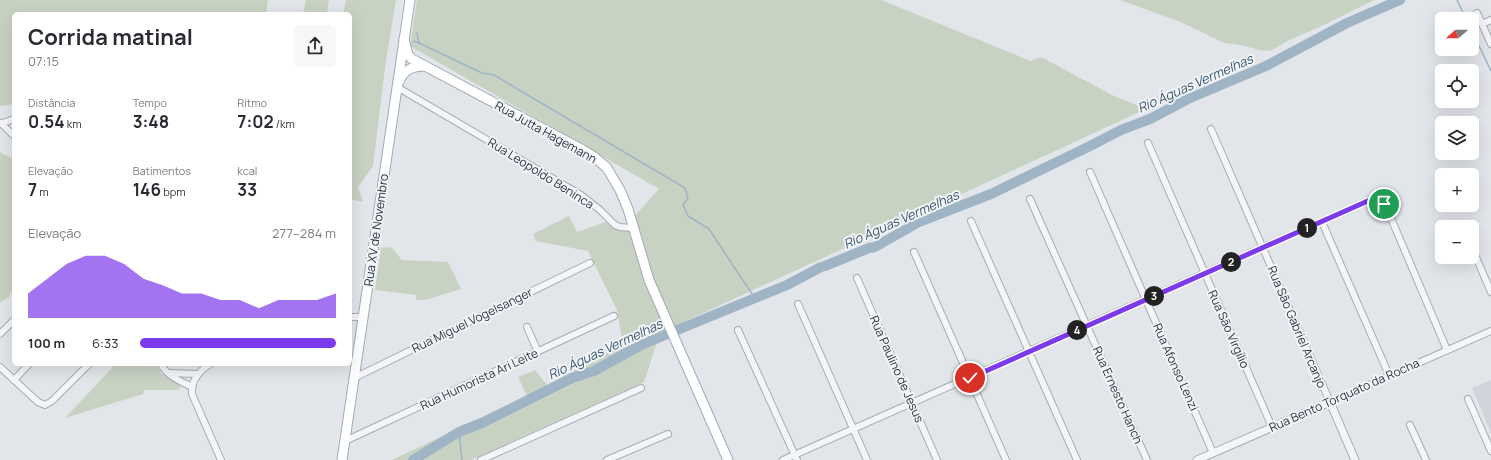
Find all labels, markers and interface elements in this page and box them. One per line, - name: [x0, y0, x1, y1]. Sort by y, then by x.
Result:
- north arrow: [1435, 12, 1479, 56]
- map controls: [1435, 12, 1479, 264]
- text: Corrida matinal: [28, 22, 193, 52]
- button: share: [294, 25, 336, 67]
- water label: Rio Águas Vermelhas: [1134, 49, 1257, 117]
- text: 07:15: [28, 52, 59, 70]
- button: locate: [1435, 64, 1479, 108]
- text: Distância: [28, 95, 75, 110]
- text: Tempo: [133, 95, 167, 110]
- text: Ritmo: [237, 95, 267, 110]
- street label: Rua Jutta Hagemann: [492, 97, 600, 167]
- text: 0.54: [28, 110, 65, 133]
- text: 3:48: [133, 110, 169, 133]
- text: 7:02: [237, 110, 274, 133]
- text: km: [65, 116, 82, 131]
- text: /km: [274, 116, 295, 131]
- button: layers: [1435, 116, 1479, 160]
- street label: Rua Leopoldo Beninca: [485, 133, 597, 213]
- text: Elevação: [28, 163, 73, 178]
- text: Batimentos: [133, 163, 191, 178]
- text: kcal: [237, 163, 257, 178]
- button: +: [1435, 168, 1479, 212]
- street label: Rua XV de Novembro: [360, 173, 392, 287]
- text: 7: [28, 178, 37, 201]
- text: 146: [133, 178, 161, 201]
- text: 33: [237, 178, 257, 201]
- text: m: [37, 184, 49, 199]
- text: bpm: [161, 184, 186, 199]
- water label: Rio Águas Vermelhas: [840, 185, 963, 253]
- pin: [1367, 187, 1401, 221]
- icon: arrive: [1373, 193, 1395, 215]
- pin: 1: [1297, 218, 1317, 238]
- text: 1: [1305, 220, 1309, 235]
- button: −: [1435, 220, 1479, 264]
- text: Elevação: [28, 224, 81, 242]
- text: 277–284 m: [272, 224, 336, 242]
- pin: 2: [1221, 252, 1241, 272]
- text: 2: [1228, 254, 1234, 269]
- street label: Rua São Gabriel Arcanjo: [1264, 263, 1330, 391]
- street label: Rua Miguel Vogelsanger: [409, 283, 536, 357]
- pin: 3: [1144, 286, 1164, 306]
- street label: Rua São Virgílio: [1204, 287, 1254, 371]
- text: 3: [1151, 288, 1157, 303]
- street label: Rua Paulino de Jesus: [866, 313, 928, 425]
- water label: Rio Águas Vermelhas: [545, 314, 666, 383]
- pin: 4: [1067, 320, 1087, 340]
- street label: Rua Afonso Lenzi: [1149, 320, 1203, 414]
- text: 4: [1074, 322, 1080, 337]
- text: 100 m: [28, 334, 65, 352]
- text: 6:33: [92, 334, 118, 352]
- street label: Rua Humorista Ari Leite: [417, 344, 541, 414]
- street label: Rua Ernesto Hanch: [1089, 344, 1147, 446]
- street label: Rua Bento Torquato da Rocha: [1266, 354, 1422, 436]
- pin: [953, 361, 987, 395]
- icon: check: [959, 367, 981, 389]

